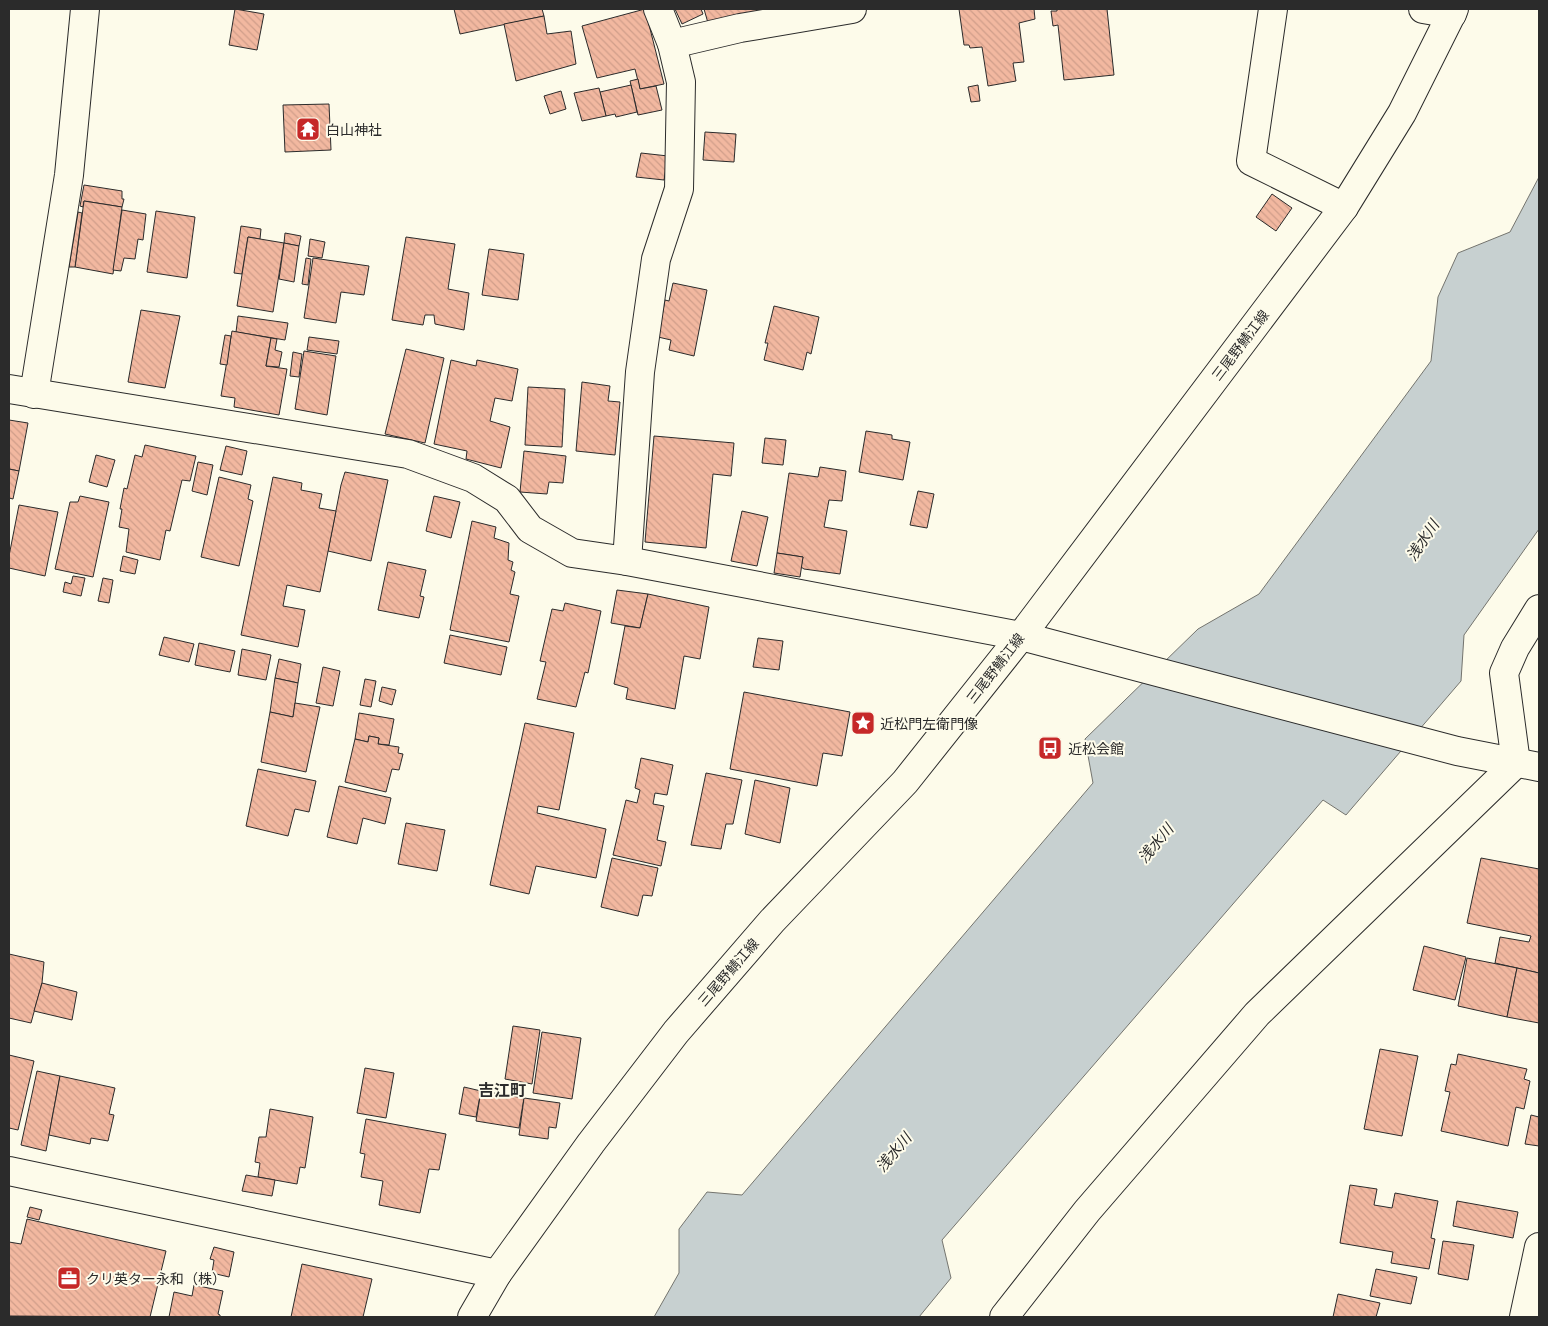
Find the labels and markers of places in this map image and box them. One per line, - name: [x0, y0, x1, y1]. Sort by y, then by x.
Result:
- temple icon: 白山神社: [295, 116, 321, 142]
- place label: 白山神社: [326, 121, 382, 138]
- place icon: 近松門左衛門像: [850, 710, 876, 736]
- place label: 近松門左衛門像: [880, 715, 978, 732]
- bus stop icon: 近松会館: [1037, 735, 1063, 761]
- place label: 近松会館: [1068, 740, 1124, 757]
- office icon: クリ英ター永和（株）: [56, 1265, 82, 1291]
- place label: クリ英ター永和（株）: [86, 1270, 226, 1287]

